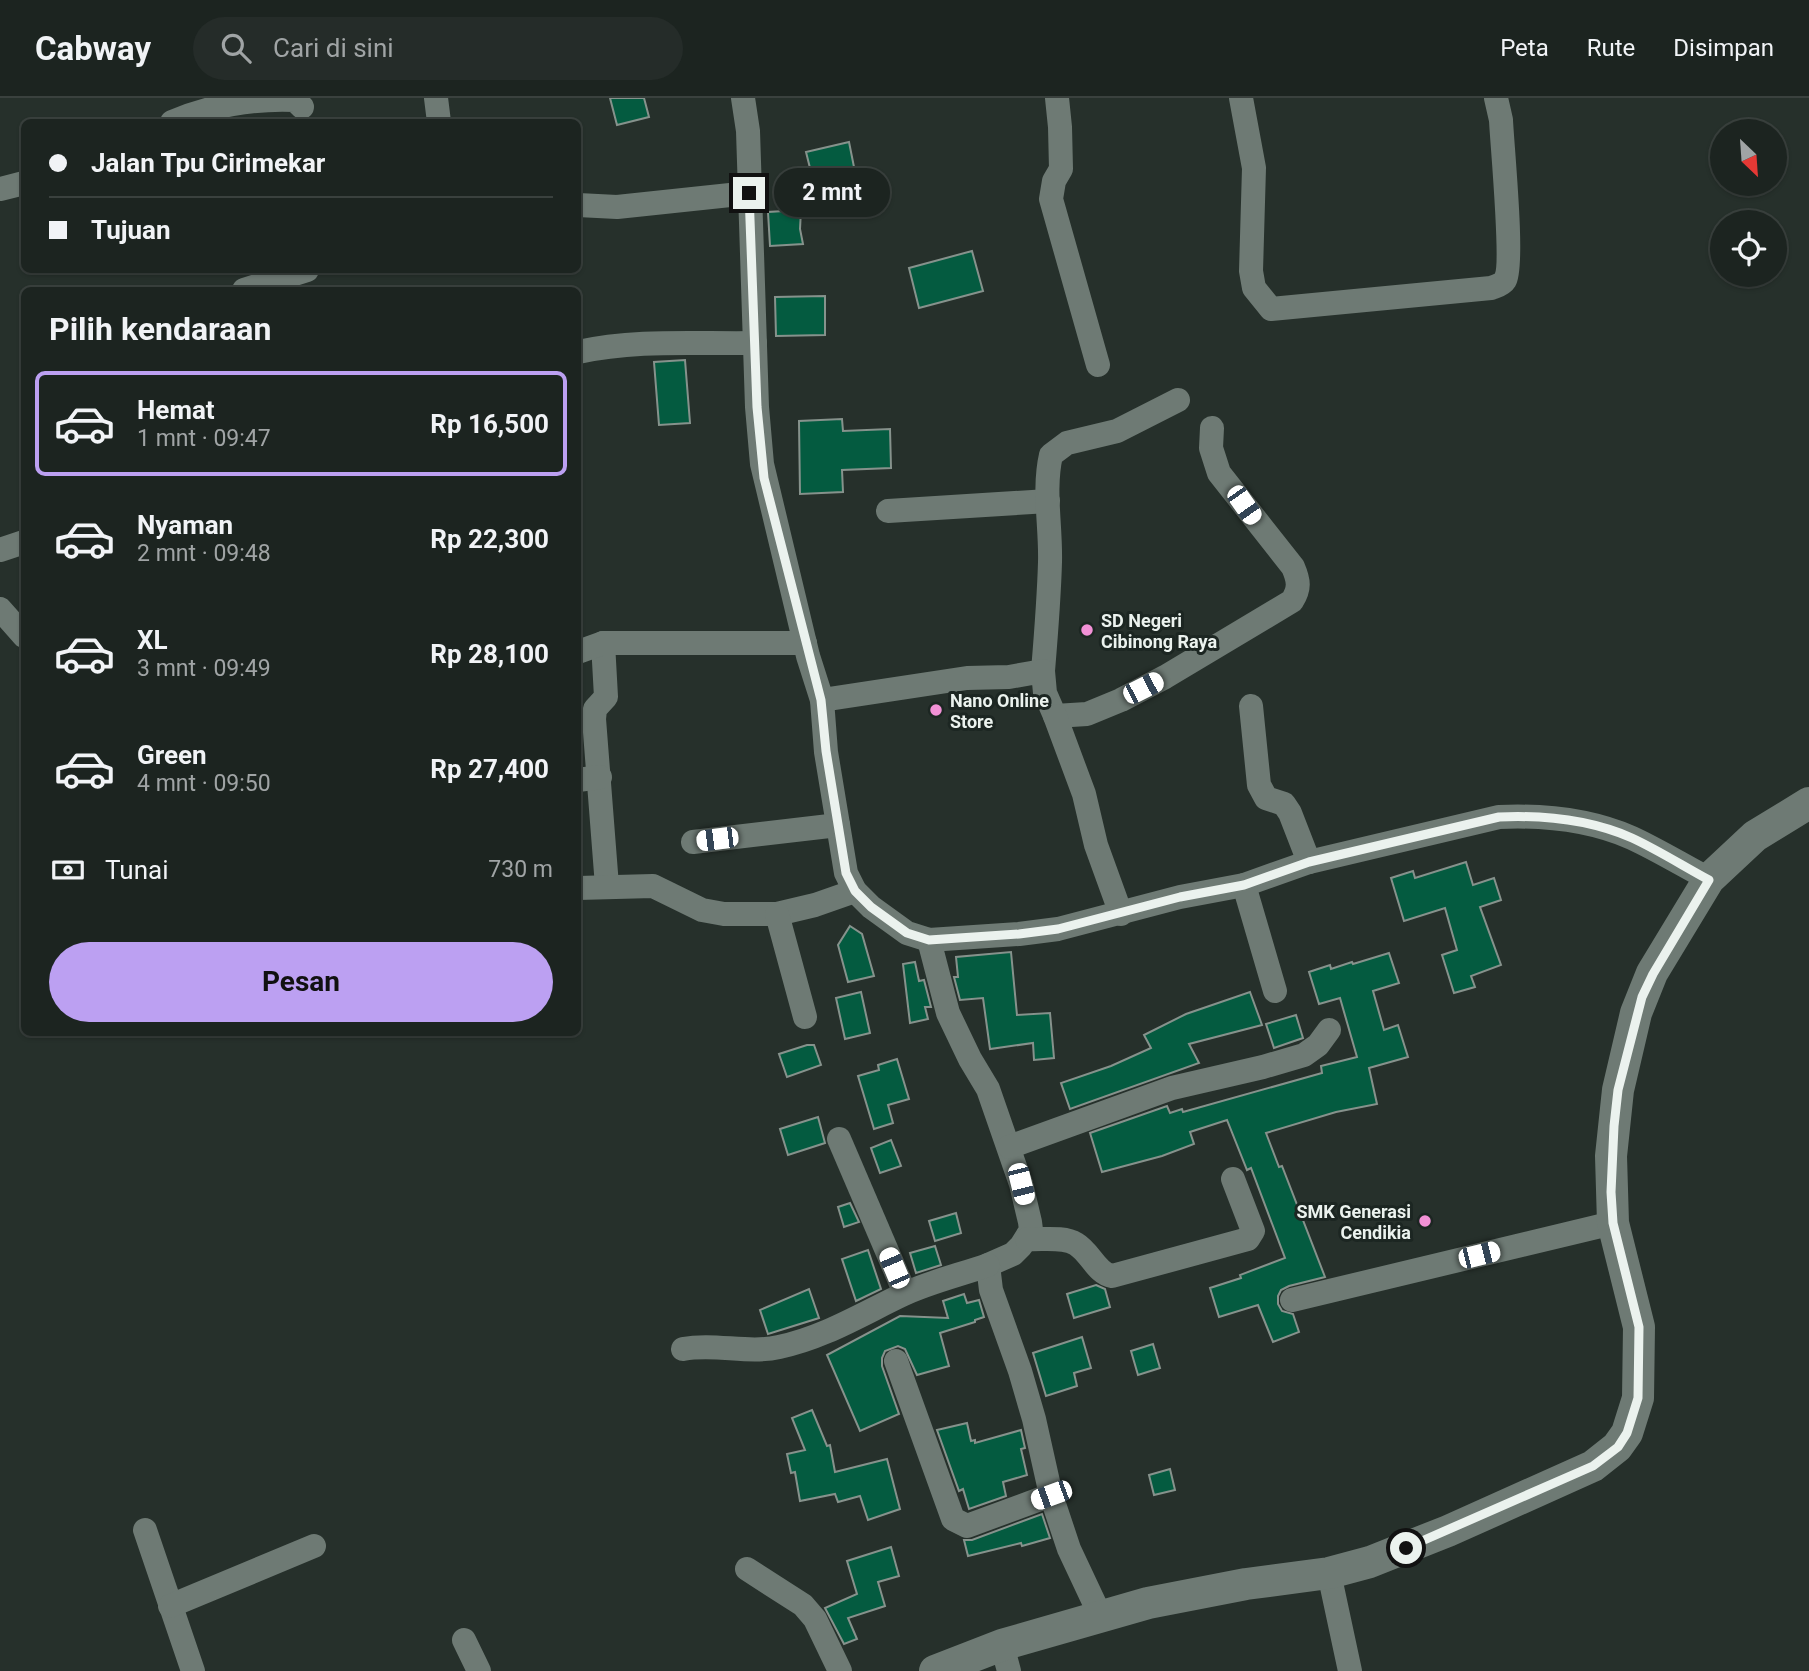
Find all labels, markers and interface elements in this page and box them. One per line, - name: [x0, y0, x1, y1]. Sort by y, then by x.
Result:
- search box: [193, 17, 683, 80]
- text: Cabway: [35, 29, 151, 68]
- icon: search: [217, 29, 255, 67]
- text: Cari di sini: [273, 33, 394, 63]
- text: Peta: [1500, 34, 1549, 62]
- text: Rute: [1587, 34, 1635, 62]
- text: Disimpan: [1673, 34, 1774, 62]
- north arrow: [1710, 119, 1787, 196]
- map controls: [1710, 119, 1787, 287]
- text: Jalan Tpu Cirimekar: [91, 148, 325, 178]
- callout: 2 mnt: [774, 168, 889, 217]
- route end: [733, 177, 765, 209]
- text: 2 mnt: [802, 179, 862, 206]
- button: locate: [1710, 210, 1787, 287]
- text: Tujuan: [91, 215, 171, 245]
- text: Pilih kendaraan: [49, 310, 271, 348]
- icon: car: [53, 392, 116, 455]
- text: Hemat: [137, 395, 215, 425]
- text: Rp 16,500: [430, 409, 549, 439]
- text: 1 mnt · 09:47: [137, 425, 271, 452]
- car: [1224, 482, 1265, 528]
- icon: car: [53, 507, 116, 570]
- text: Nyaman: [137, 510, 233, 540]
- text: Rp 22,300: [430, 524, 549, 554]
- text: 2 mnt · 09:48: [137, 540, 271, 567]
- place label: SD Negeri Cibinong Raya: [1101, 610, 1217, 652]
- icon: car: [53, 622, 116, 685]
- marker: SD Negeri Cibinong Raya: [1079, 622, 1095, 638]
- text: XL: [137, 625, 168, 655]
- text: Rp 28,100: [430, 639, 549, 669]
- text: 3 mnt · 09:49: [137, 655, 271, 682]
- car: [1120, 669, 1167, 707]
- place label: Nano Online Store: [950, 690, 1049, 732]
- marker: Nano Online Store: [928, 702, 944, 718]
- icon: car: [53, 737, 116, 800]
- text: Green: [137, 740, 207, 770]
- text: Rp 27,400: [430, 754, 549, 784]
- text: 4 mnt · 09:50: [137, 770, 271, 797]
- car: [695, 826, 740, 852]
- icon: cash: [49, 851, 87, 889]
- text: Tunai: [105, 855, 168, 885]
- text: 730 m: [488, 856, 553, 883]
- button: Pesan: [49, 942, 553, 1022]
- car: [1006, 1161, 1037, 1207]
- place label: SMK Generasi Cendikia: [1296, 1201, 1411, 1243]
- marker: SMK Generasi Cendikia: [1417, 1213, 1433, 1229]
- car: [1457, 1240, 1502, 1270]
- car: [877, 1245, 912, 1291]
- car: [1028, 1478, 1075, 1512]
- route start: [1390, 1532, 1422, 1564]

